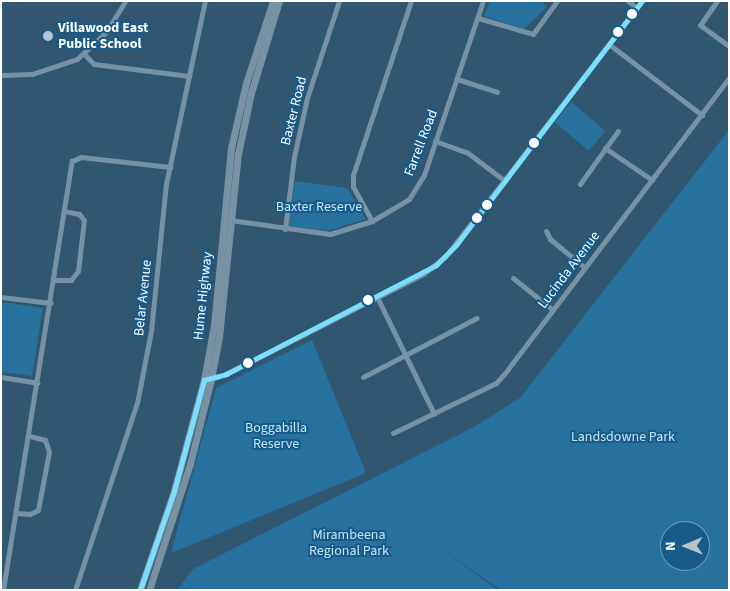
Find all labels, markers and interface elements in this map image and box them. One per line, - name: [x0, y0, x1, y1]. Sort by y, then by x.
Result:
- unlabelled marker: [627, 9, 637, 19]
- place label: Villawood East Public School: [58, 20, 148, 52]
- unlabelled marker: [613, 27, 623, 37]
- marker: Villawood East Public School: [42, 30, 54, 42]
- street label: Baxter Road: [277, 75, 311, 147]
- street label: Farrell Road: [401, 107, 441, 179]
- unlabelled marker: [529, 138, 539, 148]
- park label: Baxter Reserve: [276, 199, 362, 215]
- unlabelled marker: [482, 200, 492, 210]
- unlabelled marker: [472, 213, 482, 223]
- street label: Lucinda Avenue: [534, 228, 604, 312]
- street label: Hume Highway: [190, 251, 216, 341]
- street label: Belar Avenue: [131, 259, 155, 337]
- unlabelled marker: [363, 295, 373, 305]
- unlabelled marker: [243, 358, 253, 368]
- park label: Boggabilla Reserve: [245, 420, 307, 452]
- park label: Landsdowne Park: [571, 429, 675, 445]
- north arrow: [660, 521, 710, 571]
- park label: Mirambeena Regional Park: [309, 527, 389, 560]
- text: N: [661, 541, 681, 551]

